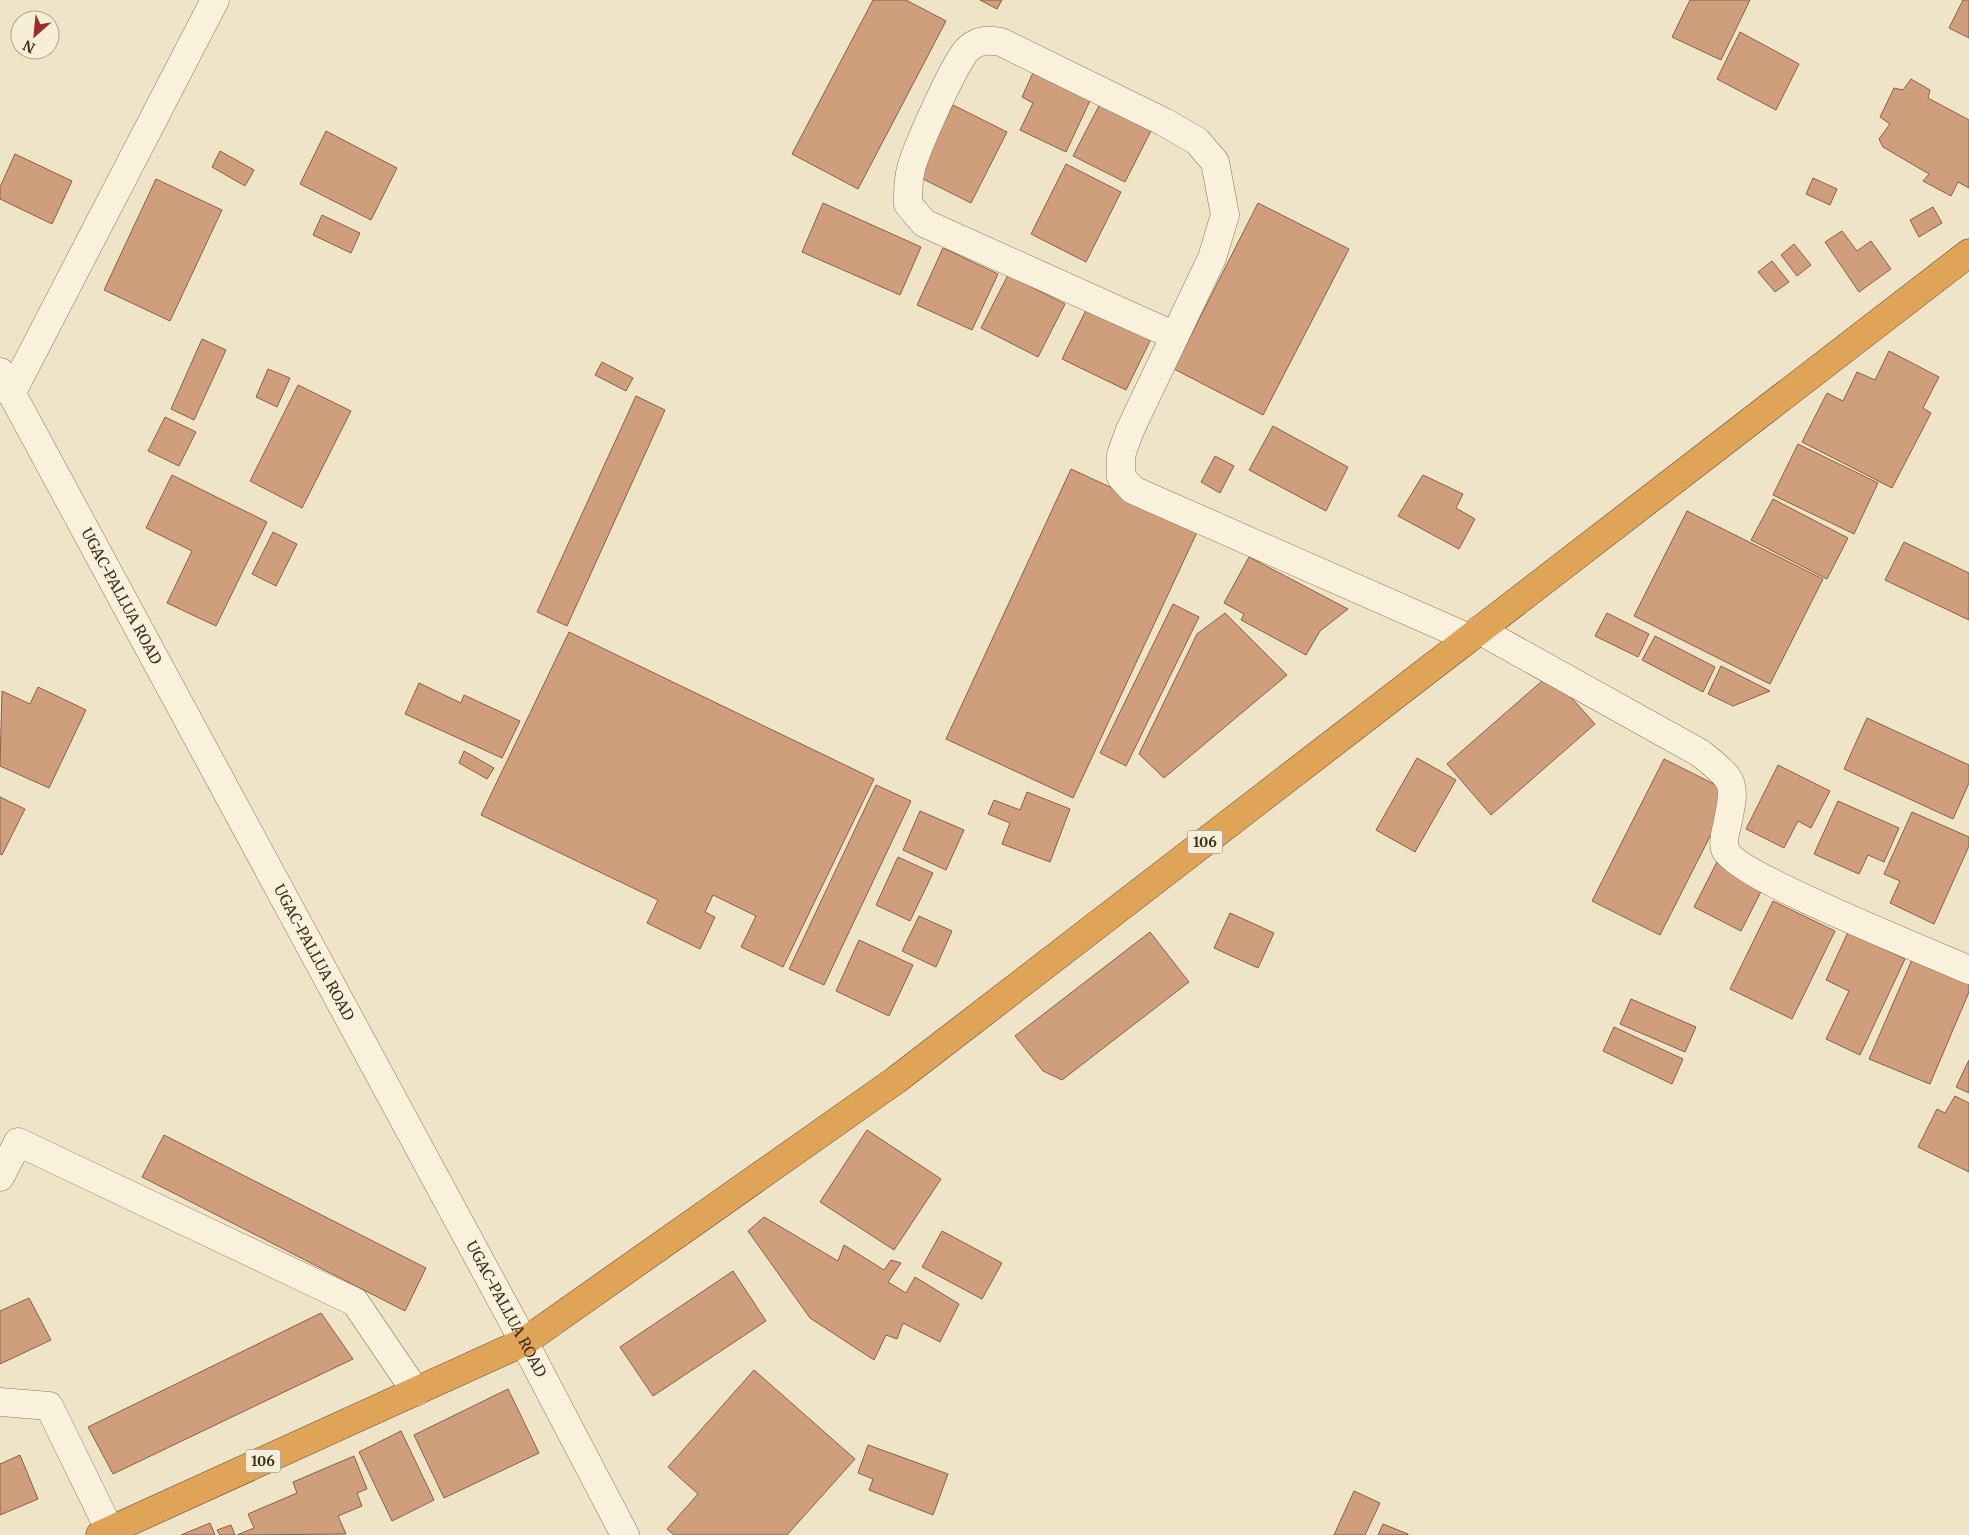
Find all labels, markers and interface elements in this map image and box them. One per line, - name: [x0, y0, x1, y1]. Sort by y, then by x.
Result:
- north arrow: [10, 10, 60, 60]
- text: N: [20, 36, 38, 57]
- street label: UGAC-PALLUA ROAD: [77, 525, 166, 668]
- road number: 106: [1188, 830, 1222, 854]
- street label: UGAC-PALLUA ROAD: [270, 881, 359, 1024]
- street label: UGAC-PALLUA ROAD: [462, 1237, 551, 1380]
- road number: 106: [246, 1450, 280, 1472]

